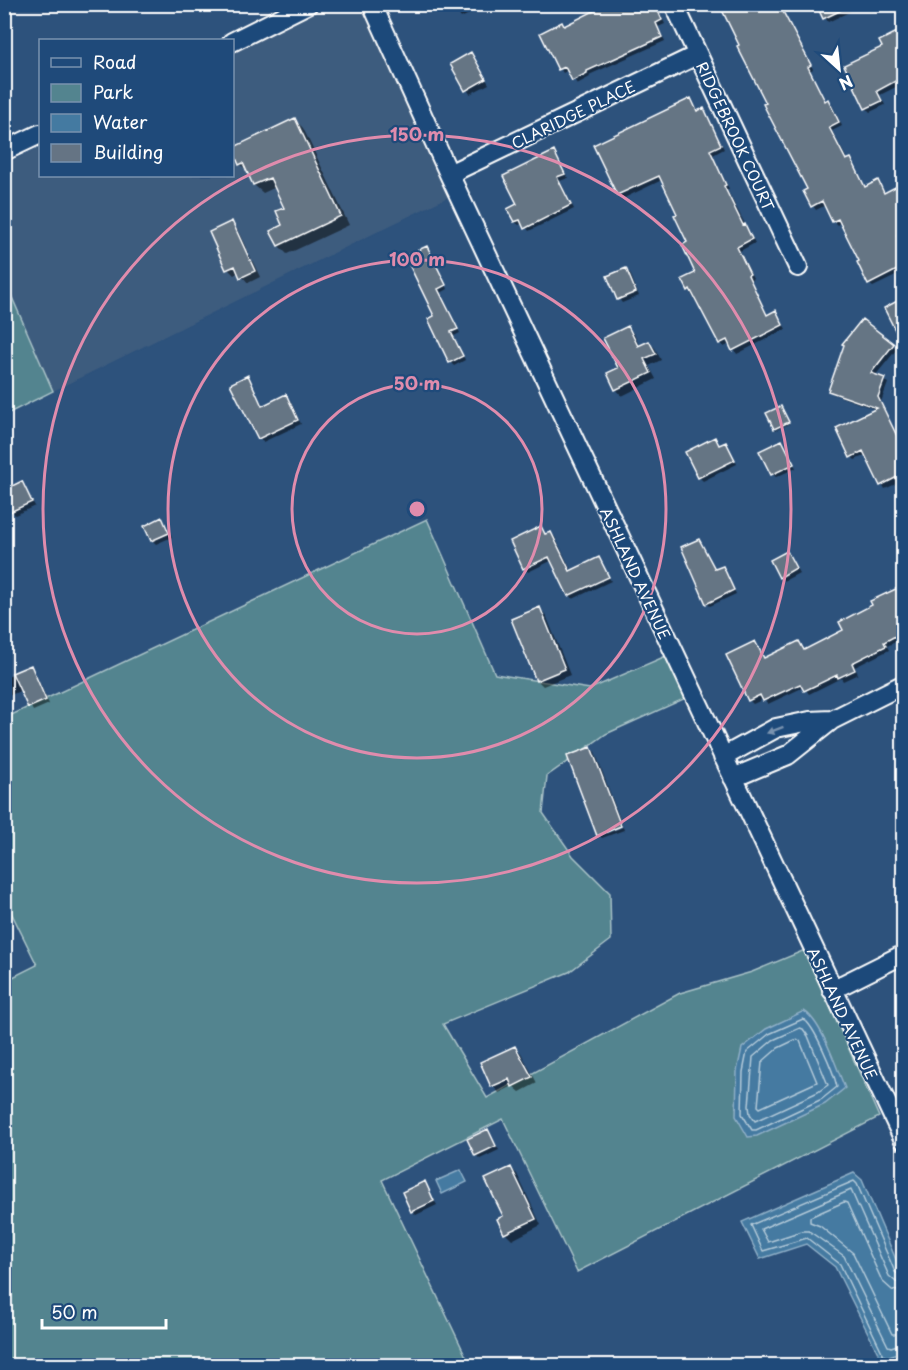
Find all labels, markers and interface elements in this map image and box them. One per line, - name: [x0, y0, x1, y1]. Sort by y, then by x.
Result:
- legend: [39, 39, 234, 177]
- north arrow: [809, 39, 869, 99]
- text: Road: [93, 48, 137, 75]
- street label: RIDGEBROOK COURT: [691, 58, 781, 215]
- text: N: [835, 70, 857, 97]
- street label: CLARIDGE PLACE: [507, 74, 639, 154]
- text: Park: [93, 78, 133, 105]
- text: Water: [93, 108, 148, 135]
- text: 150 m: [390, 120, 444, 147]
- text: Building: [93, 138, 163, 165]
- text: 100 m: [389, 245, 445, 272]
- text: 50 m: [394, 369, 440, 396]
- centre of rings: [407, 499, 427, 519]
- street label: ASHLAND AVENUE: [595, 503, 677, 643]
- one-way arrow: [766, 725, 784, 735]
- street label: ASHLAND AVENUE: [802, 943, 884, 1083]
- scale bar: [42, 1292, 166, 1330]
- text: 50 m: [51, 1298, 98, 1325]

